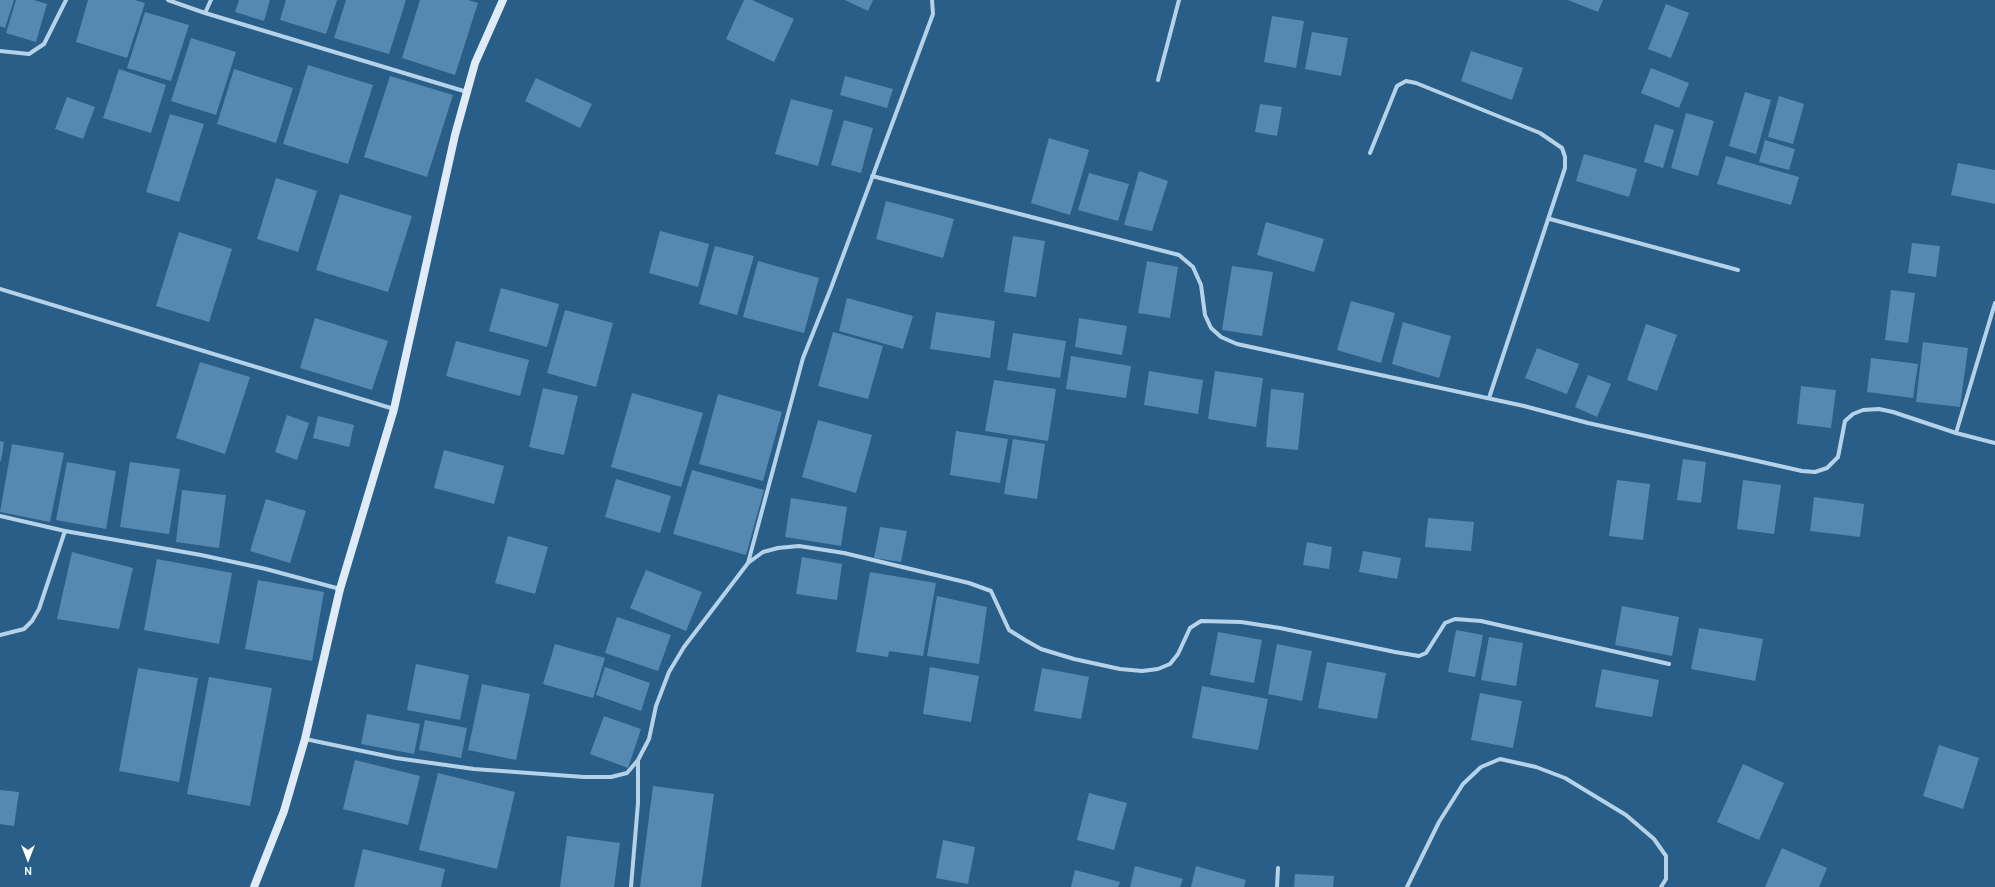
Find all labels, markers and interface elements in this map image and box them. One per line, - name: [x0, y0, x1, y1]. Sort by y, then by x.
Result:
- north arrow: [8, 839, 48, 879]
- text: N: [24, 864, 32, 878]

